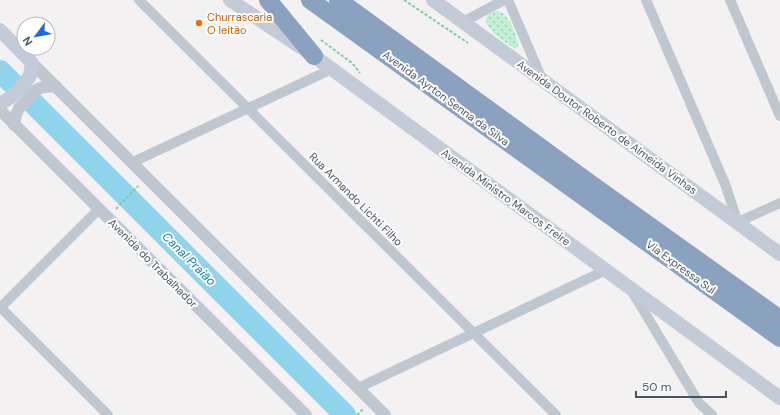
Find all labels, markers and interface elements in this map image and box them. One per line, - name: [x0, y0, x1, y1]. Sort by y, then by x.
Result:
- place label: Churrascaria O leitão: [207, 10, 272, 37]
- north arrow: [16, 16, 56, 56]
- marker: Churrascaria O leitão: [194, 18, 204, 28]
- text: N: [19, 34, 36, 48]
- street label: Avenida Ayrton Senna da Silva: [380, 47, 512, 149]
- street label: Avenida Doutor Roberto de Almeida Vinhas: [514, 57, 700, 197]
- street label: Avenida Ministro Marcos Freire: [439, 145, 573, 249]
- street label: Rua Armando Lichti Filho: [306, 149, 406, 249]
- street label: Avenida do Trabalhador: [106, 216, 200, 310]
- water label: Canal Praião: [159, 229, 219, 289]
- street label: Via Expressa Sul: [643, 237, 719, 297]
- scale bar: [636, 373, 726, 399]
- text: 50 m: [642, 379, 671, 395]

